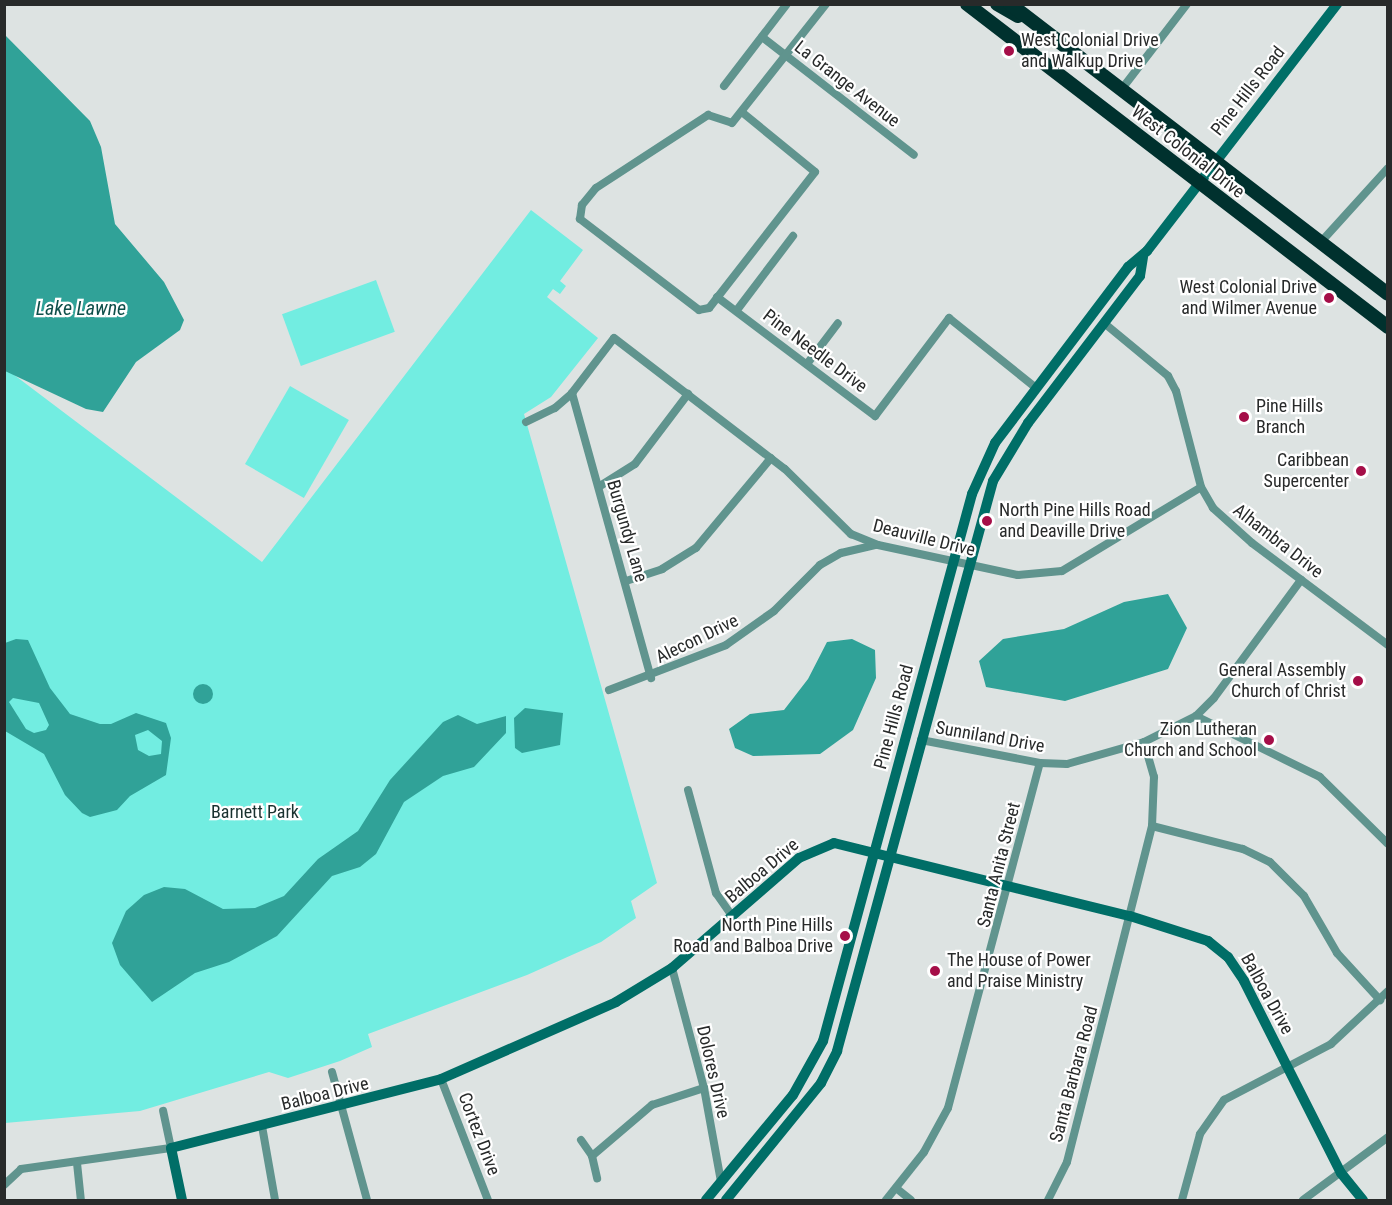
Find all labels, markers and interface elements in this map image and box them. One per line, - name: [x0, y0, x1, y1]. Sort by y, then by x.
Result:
- place label: West Colonial Drive and Walkup Drive: [1021, 30, 1159, 72]
- street label: La Grange Avenue: [790, 36, 904, 132]
- street label: Pine Hills Road: [1206, 42, 1290, 140]
- marker: West Colonial Drive and Walkup Drive: [1002, 44, 1016, 58]
- street label: West Colonial Drive: [1127, 101, 1249, 203]
- place label: West Colonial Drive and Wilmer Avenue: [1179, 277, 1317, 320]
- marker: West Colonial Drive and Wilmer Avenue: [1322, 291, 1336, 305]
- water label: Lake Lawne: [36, 296, 126, 320]
- street label: Pine Needle Drive: [759, 305, 871, 397]
- place label: Pine Hills Branch: [1256, 396, 1323, 438]
- marker: Pine Hills Branch: [1237, 410, 1251, 424]
- place label: Caribbean Supercenter: [1264, 450, 1349, 492]
- marker: Caribbean Supercenter: [1354, 464, 1368, 478]
- street label: Burgundy Lane: [602, 478, 652, 584]
- street label: Alhambra Drive: [1229, 499, 1327, 583]
- place label: North Pine Hills Road and Deaville Drive: [999, 500, 1151, 542]
- marker: North Pine Hills Road and Deaville Drive: [980, 514, 994, 528]
- street label: Deauville Drive: [871, 515, 977, 561]
- street label: Alecon Drive: [652, 610, 742, 668]
- place label: General Assembly Church of Christ: [1218, 660, 1346, 702]
- street label: Pine Hills Road: [870, 662, 918, 772]
- marker: General Assembly Church of Christ: [1351, 674, 1365, 688]
- street label: Sunniland Drive: [934, 717, 1046, 757]
- place label: Zion Lutheran Church and School: [1124, 719, 1257, 762]
- marker: Zion Lutheran Church and School: [1262, 733, 1276, 747]
- street label: Santa Anita Street: [973, 800, 1025, 930]
- park label: Barnett Park: [211, 801, 299, 823]
- street label: Balboa Drive: [721, 834, 803, 908]
- place label: North Pine Hills Road and Balboa Drive: [673, 915, 833, 958]
- marker: North Pine Hills Road and Balboa Drive: [838, 929, 852, 943]
- place label: The House of Power and Praise Ministry: [947, 950, 1091, 992]
- street label: Balboa Drive: [1236, 950, 1298, 1038]
- marker: The House of Power and Praise Ministry: [928, 964, 942, 978]
- street label: Santa Barbara Road: [1045, 1003, 1103, 1145]
- street label: Dolores Drive: [692, 1024, 734, 1120]
- street label: Balboa Drive: [279, 1073, 371, 1115]
- street label: Cortez Drive: [453, 1090, 505, 1178]

